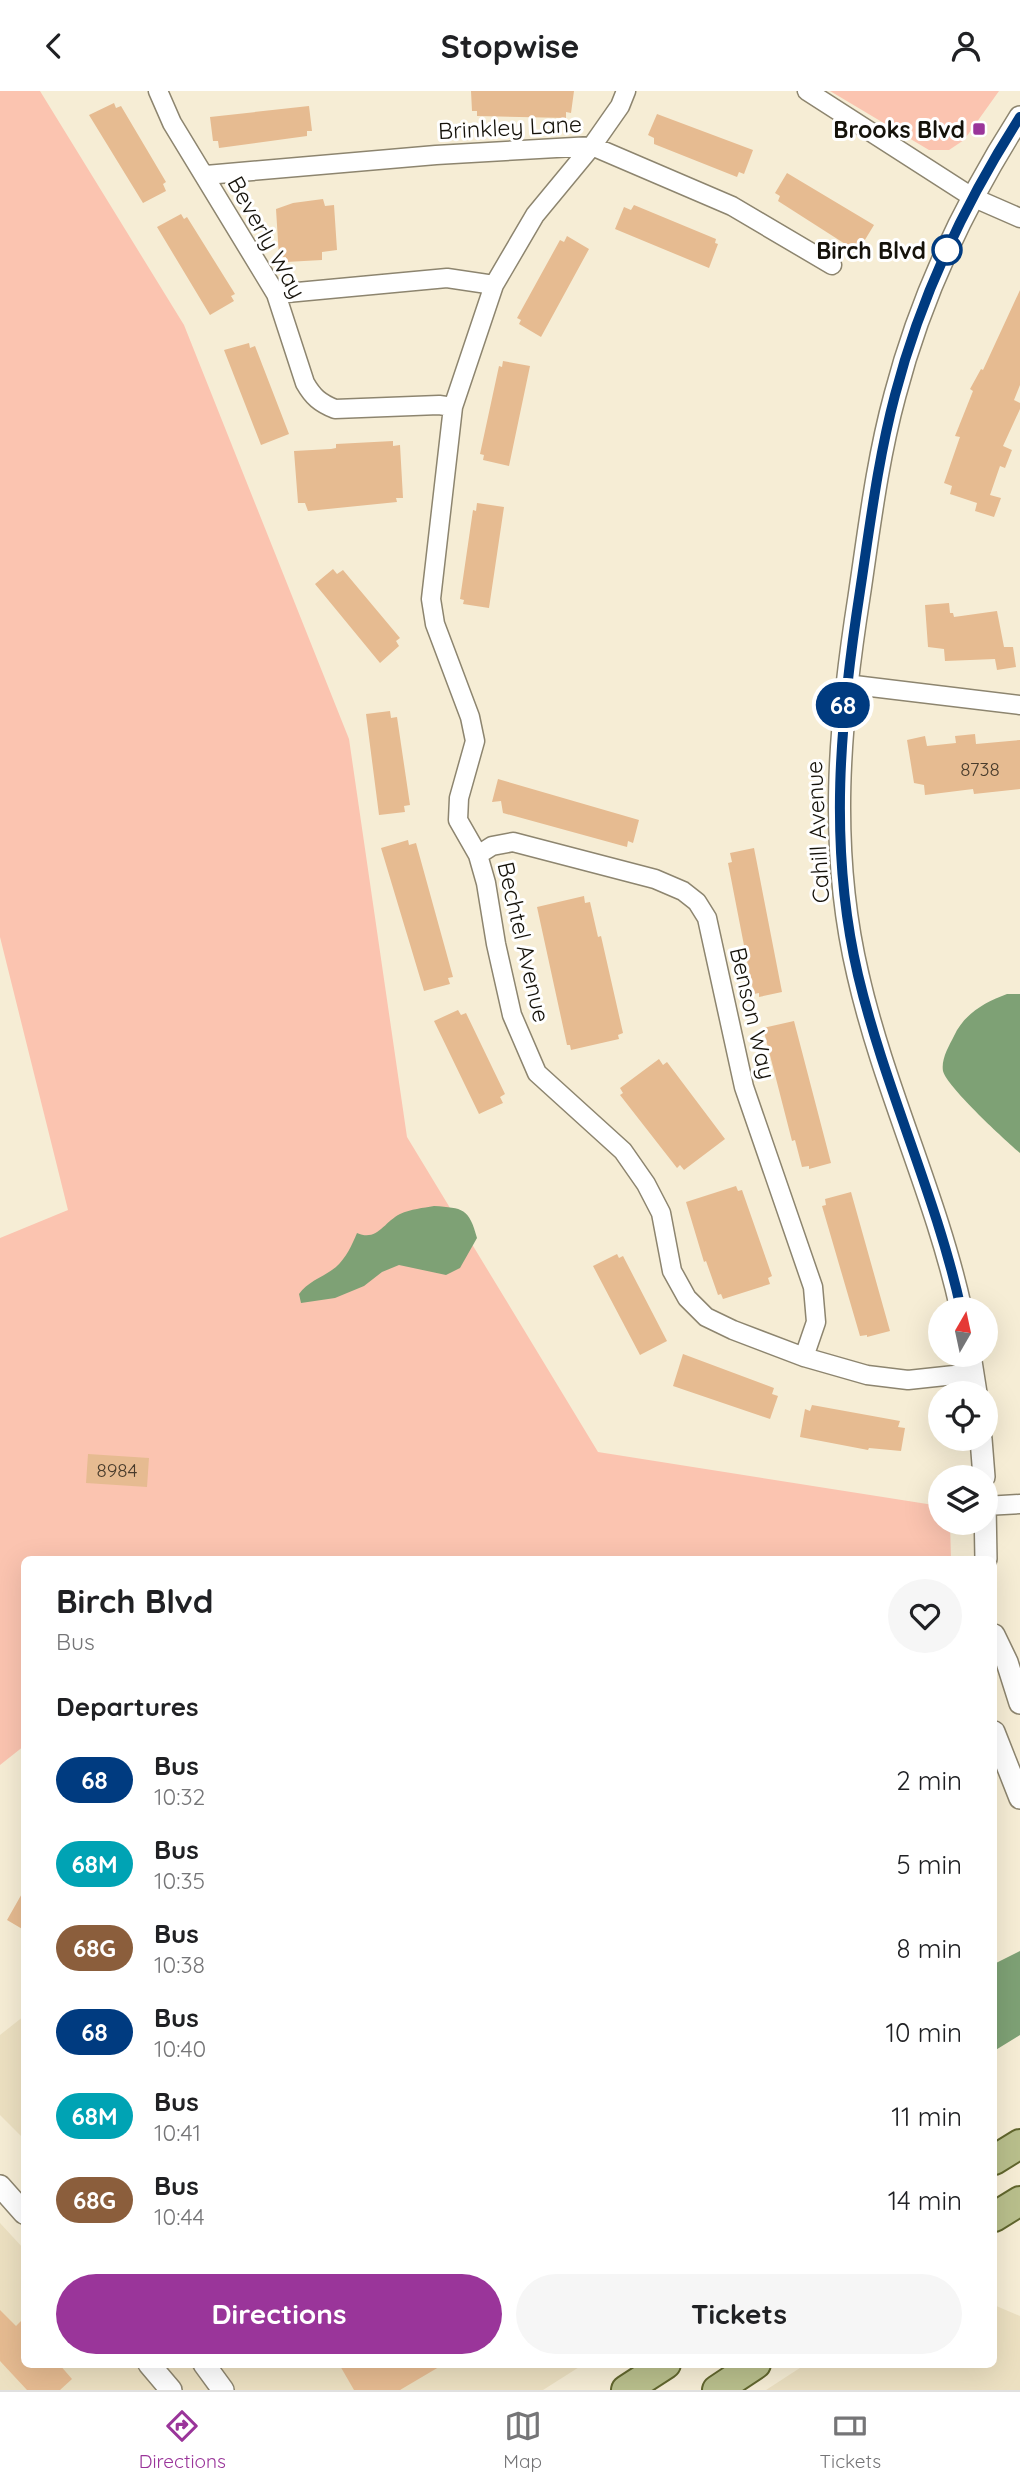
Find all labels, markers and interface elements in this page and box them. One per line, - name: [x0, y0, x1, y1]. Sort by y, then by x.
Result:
- text: Stopwise: [441, 26, 579, 66]
- icon: back: [35, 27, 73, 65]
- icon: person: [947, 27, 985, 65]
- street label: Brinkley Lane: [437, 109, 583, 145]
- place label: Brooks Blvd: [833, 115, 965, 144]
- marker: Brooks Blvd: [971, 121, 987, 137]
- street label: Beverly Way: [222, 171, 312, 303]
- marker: Birch Blvd: [932, 235, 962, 265]
- place label: Birch Blvd: [816, 236, 926, 265]
- line badge: 68: [812, 682, 874, 728]
- text: 68: [830, 690, 856, 720]
- house number: 8738: [960, 757, 1000, 781]
- street label: Cahill Avenue: [799, 760, 835, 904]
- street label: Bechtel Avenue: [491, 859, 557, 1025]
- street label: Benson Way: [724, 944, 782, 1082]
- north arrow: [928, 1297, 998, 1367]
- map controls: [928, 1297, 998, 1535]
- button: locate: [928, 1381, 998, 1451]
- house number: 8984: [96, 1458, 138, 1482]
- button: layers: [928, 1465, 998, 1535]
- button: heart: [888, 1579, 962, 1653]
- text: Birch Blvd: [56, 1580, 213, 1621]
- text: Bus: [56, 1627, 95, 1656]
- text: Departures: [56, 1690, 199, 1723]
- text: Bus: [154, 1749, 199, 1782]
- text: 2 min: [896, 1764, 962, 1797]
- text: 68: [81, 1765, 108, 1795]
- text: 10:32: [154, 1782, 205, 1811]
- text: Bus: [154, 1833, 199, 1866]
- text: 5 min: [896, 1848, 962, 1881]
- text: 68M: [71, 1849, 118, 1879]
- text: 10:35: [154, 1866, 205, 1895]
- text: Bus: [154, 1917, 199, 1950]
- text: 8 min: [897, 1932, 962, 1965]
- text: 68G: [73, 1933, 116, 1963]
- text: 10:38: [154, 1950, 205, 1979]
- text: Bus: [154, 2001, 199, 2034]
- text: 10 min: [886, 2016, 962, 2049]
- text: 68: [81, 2017, 108, 2047]
- text: 10:40: [154, 2034, 206, 2063]
- text: Bus: [154, 2085, 199, 2118]
- text: 11 min: [891, 2100, 962, 2133]
- text: 68M: [71, 2101, 118, 2131]
- text: 10:41: [154, 2118, 201, 2147]
- text: Bus: [154, 2169, 199, 2202]
- text: 14 min: [888, 2184, 962, 2217]
- text: 68G: [73, 2185, 116, 2215]
- text: 10:44: [154, 2202, 205, 2231]
- button: Directions: [56, 2274, 502, 2354]
- button: Tickets: [516, 2274, 962, 2354]
- tab: Directions: [139, 2407, 226, 2473]
- tab: Map: [503, 2407, 542, 2473]
- tab: Tickets: [820, 2407, 881, 2473]

